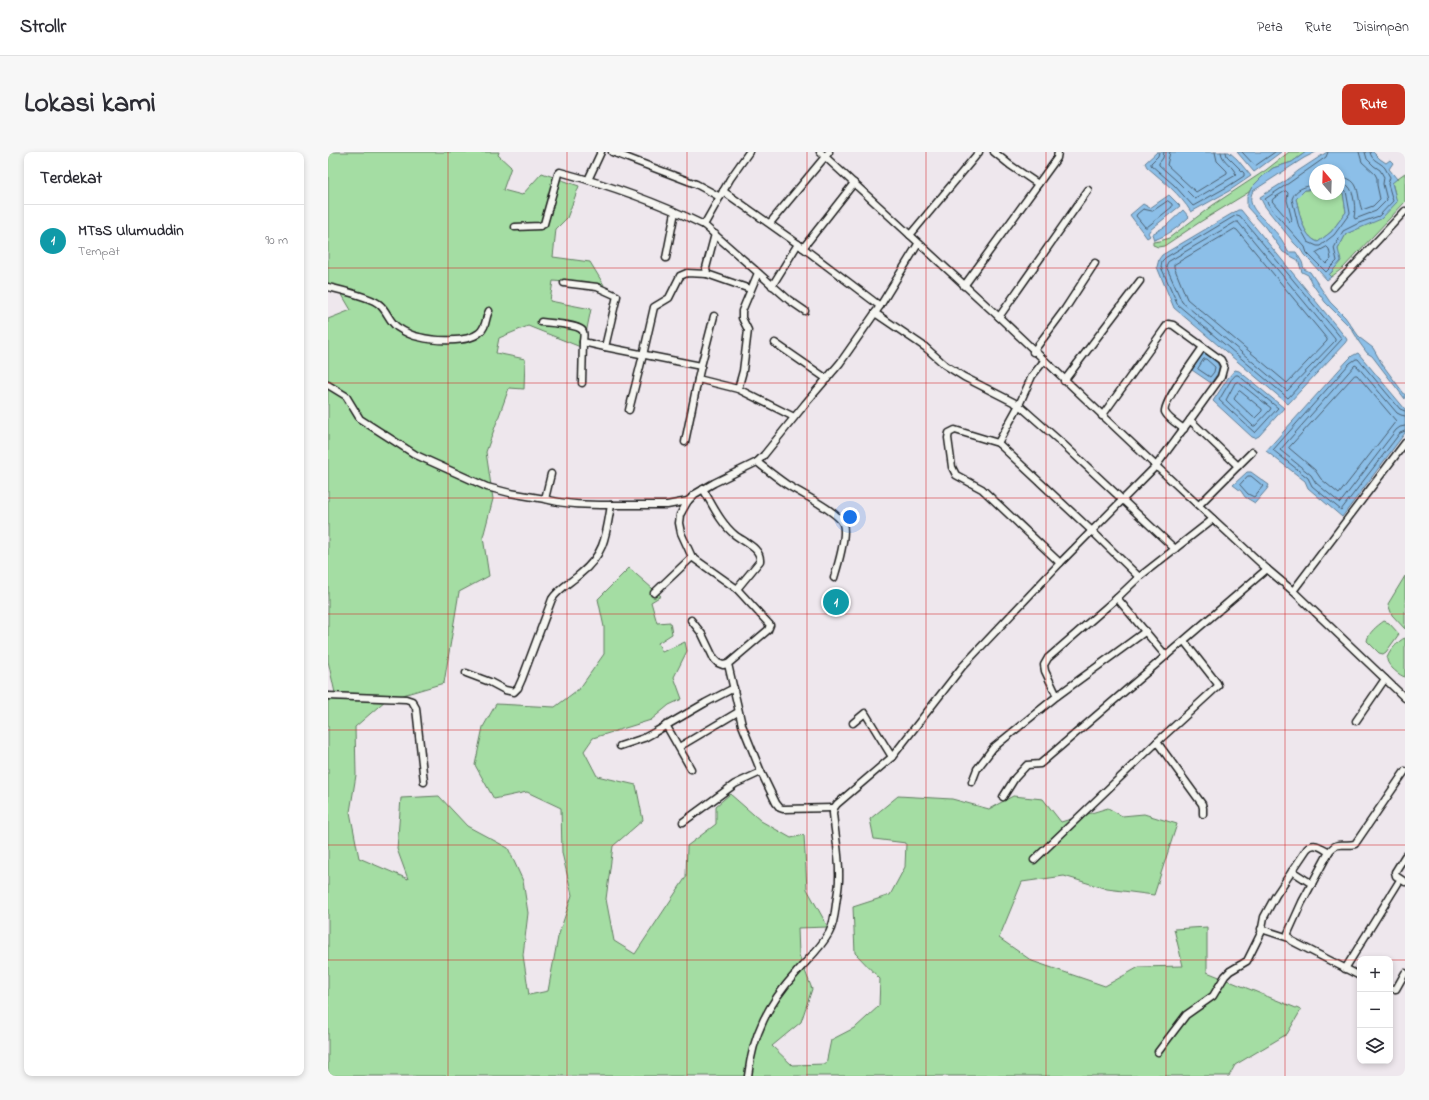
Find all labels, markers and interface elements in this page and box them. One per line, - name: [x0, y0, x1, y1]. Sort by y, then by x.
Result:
- text: Strollr: [20, 14, 66, 41]
- text: Peta: [1257, 17, 1283, 38]
- text: Rute: [1305, 17, 1332, 38]
- text: Disimpan: [1354, 17, 1409, 38]
- text: Lokasi kami: [24, 84, 156, 125]
- button: Rute: [1342, 84, 1405, 125]
- north arrow: [1309, 164, 1345, 200]
- text: Terdekat: [40, 166, 102, 191]
- text: MTsS Ulumuddin: [78, 220, 184, 242]
- text: 1: [51, 231, 55, 250]
- text: 90 m: [265, 231, 288, 250]
- text: Tempat: [78, 242, 120, 261]
- your location: [840, 507, 860, 527]
- pin: 1: [823, 587, 849, 617]
- map controls: [1357, 956, 1393, 1064]
- button: +: [1357, 956, 1393, 992]
- button: −: [1357, 992, 1393, 1028]
- button: layers: [1357, 1028, 1393, 1064]

